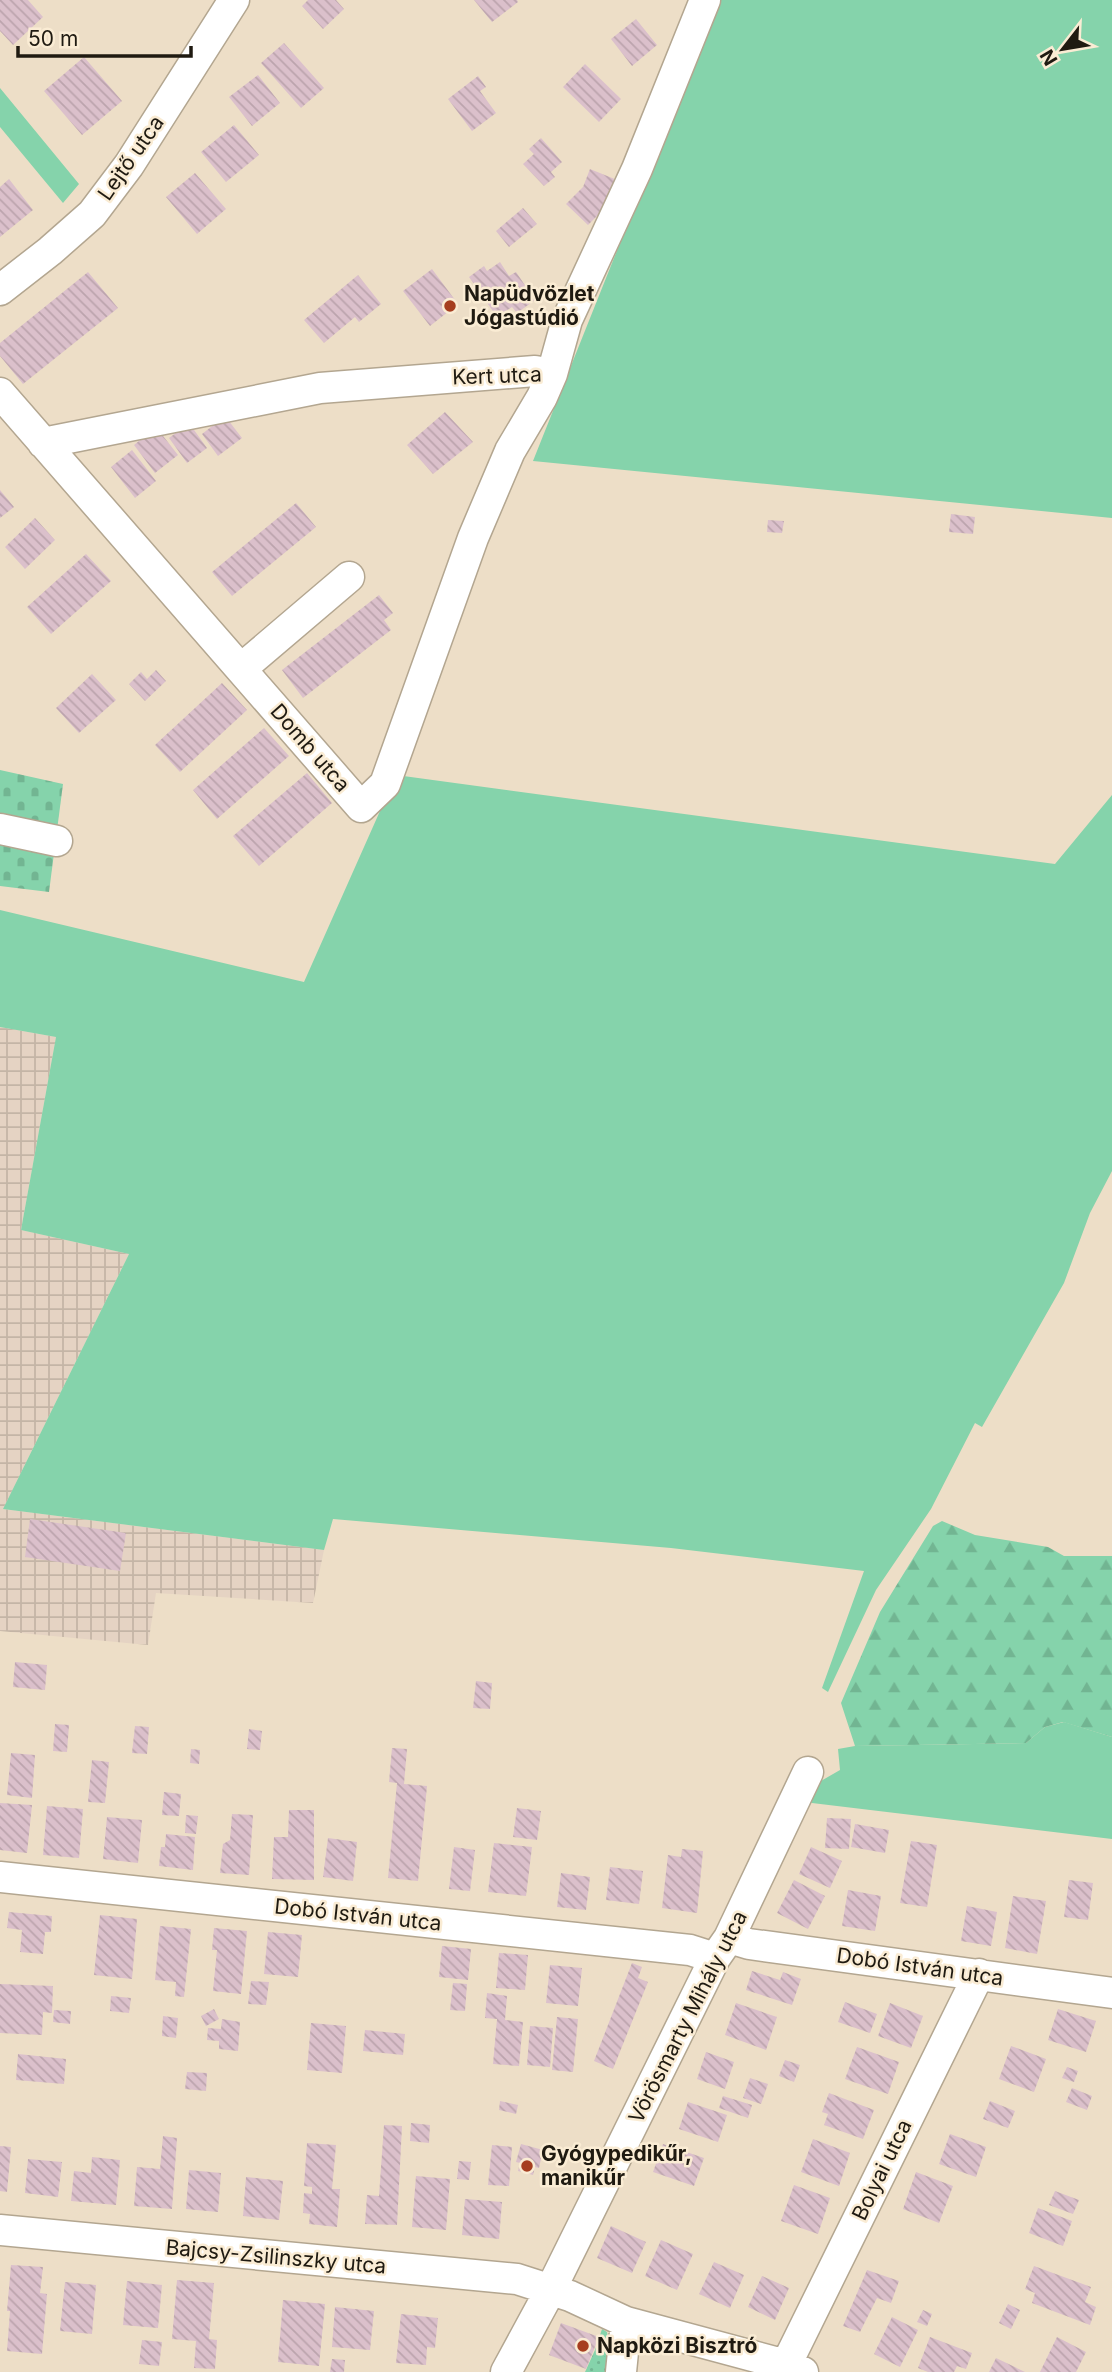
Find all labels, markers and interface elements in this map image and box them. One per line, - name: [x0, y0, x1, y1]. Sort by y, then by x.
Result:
- scale bar: [18, 14, 191, 58]
- north arrow: [1028, 14, 1098, 84]
- text: 50 m: [28, 26, 78, 51]
- text: N: [1035, 45, 1062, 70]
- street label: Lejtő utca: [92, 111, 169, 205]
- place label: Napüdvözlet Jógastúdió: [464, 281, 595, 330]
- marker: Napüdvözlet Jógastúdió: [442, 298, 458, 314]
- street label: Kert utca: [452, 361, 542, 390]
- street label: Domb utca: [266, 699, 355, 797]
- street label: Dobó István utca: [273, 1893, 443, 1936]
- street label: Vörösmarty Mihály utca: [623, 1906, 752, 2127]
- street label: Dobó István utca: [835, 1942, 1005, 1991]
- street label: Bolyai utca: [846, 2115, 917, 2224]
- place label: Gyógypedikűr, manikűr: [541, 2141, 692, 2190]
- marker: Gyógypedikűr, manikűr: [519, 2158, 535, 2174]
- street label: Bajcsy-Zsilinszky utca: [165, 2234, 387, 2279]
- place label: Napközi Bisztró: [597, 2333, 757, 2358]
- marker: Napközi Bisztró: [575, 2338, 591, 2354]

